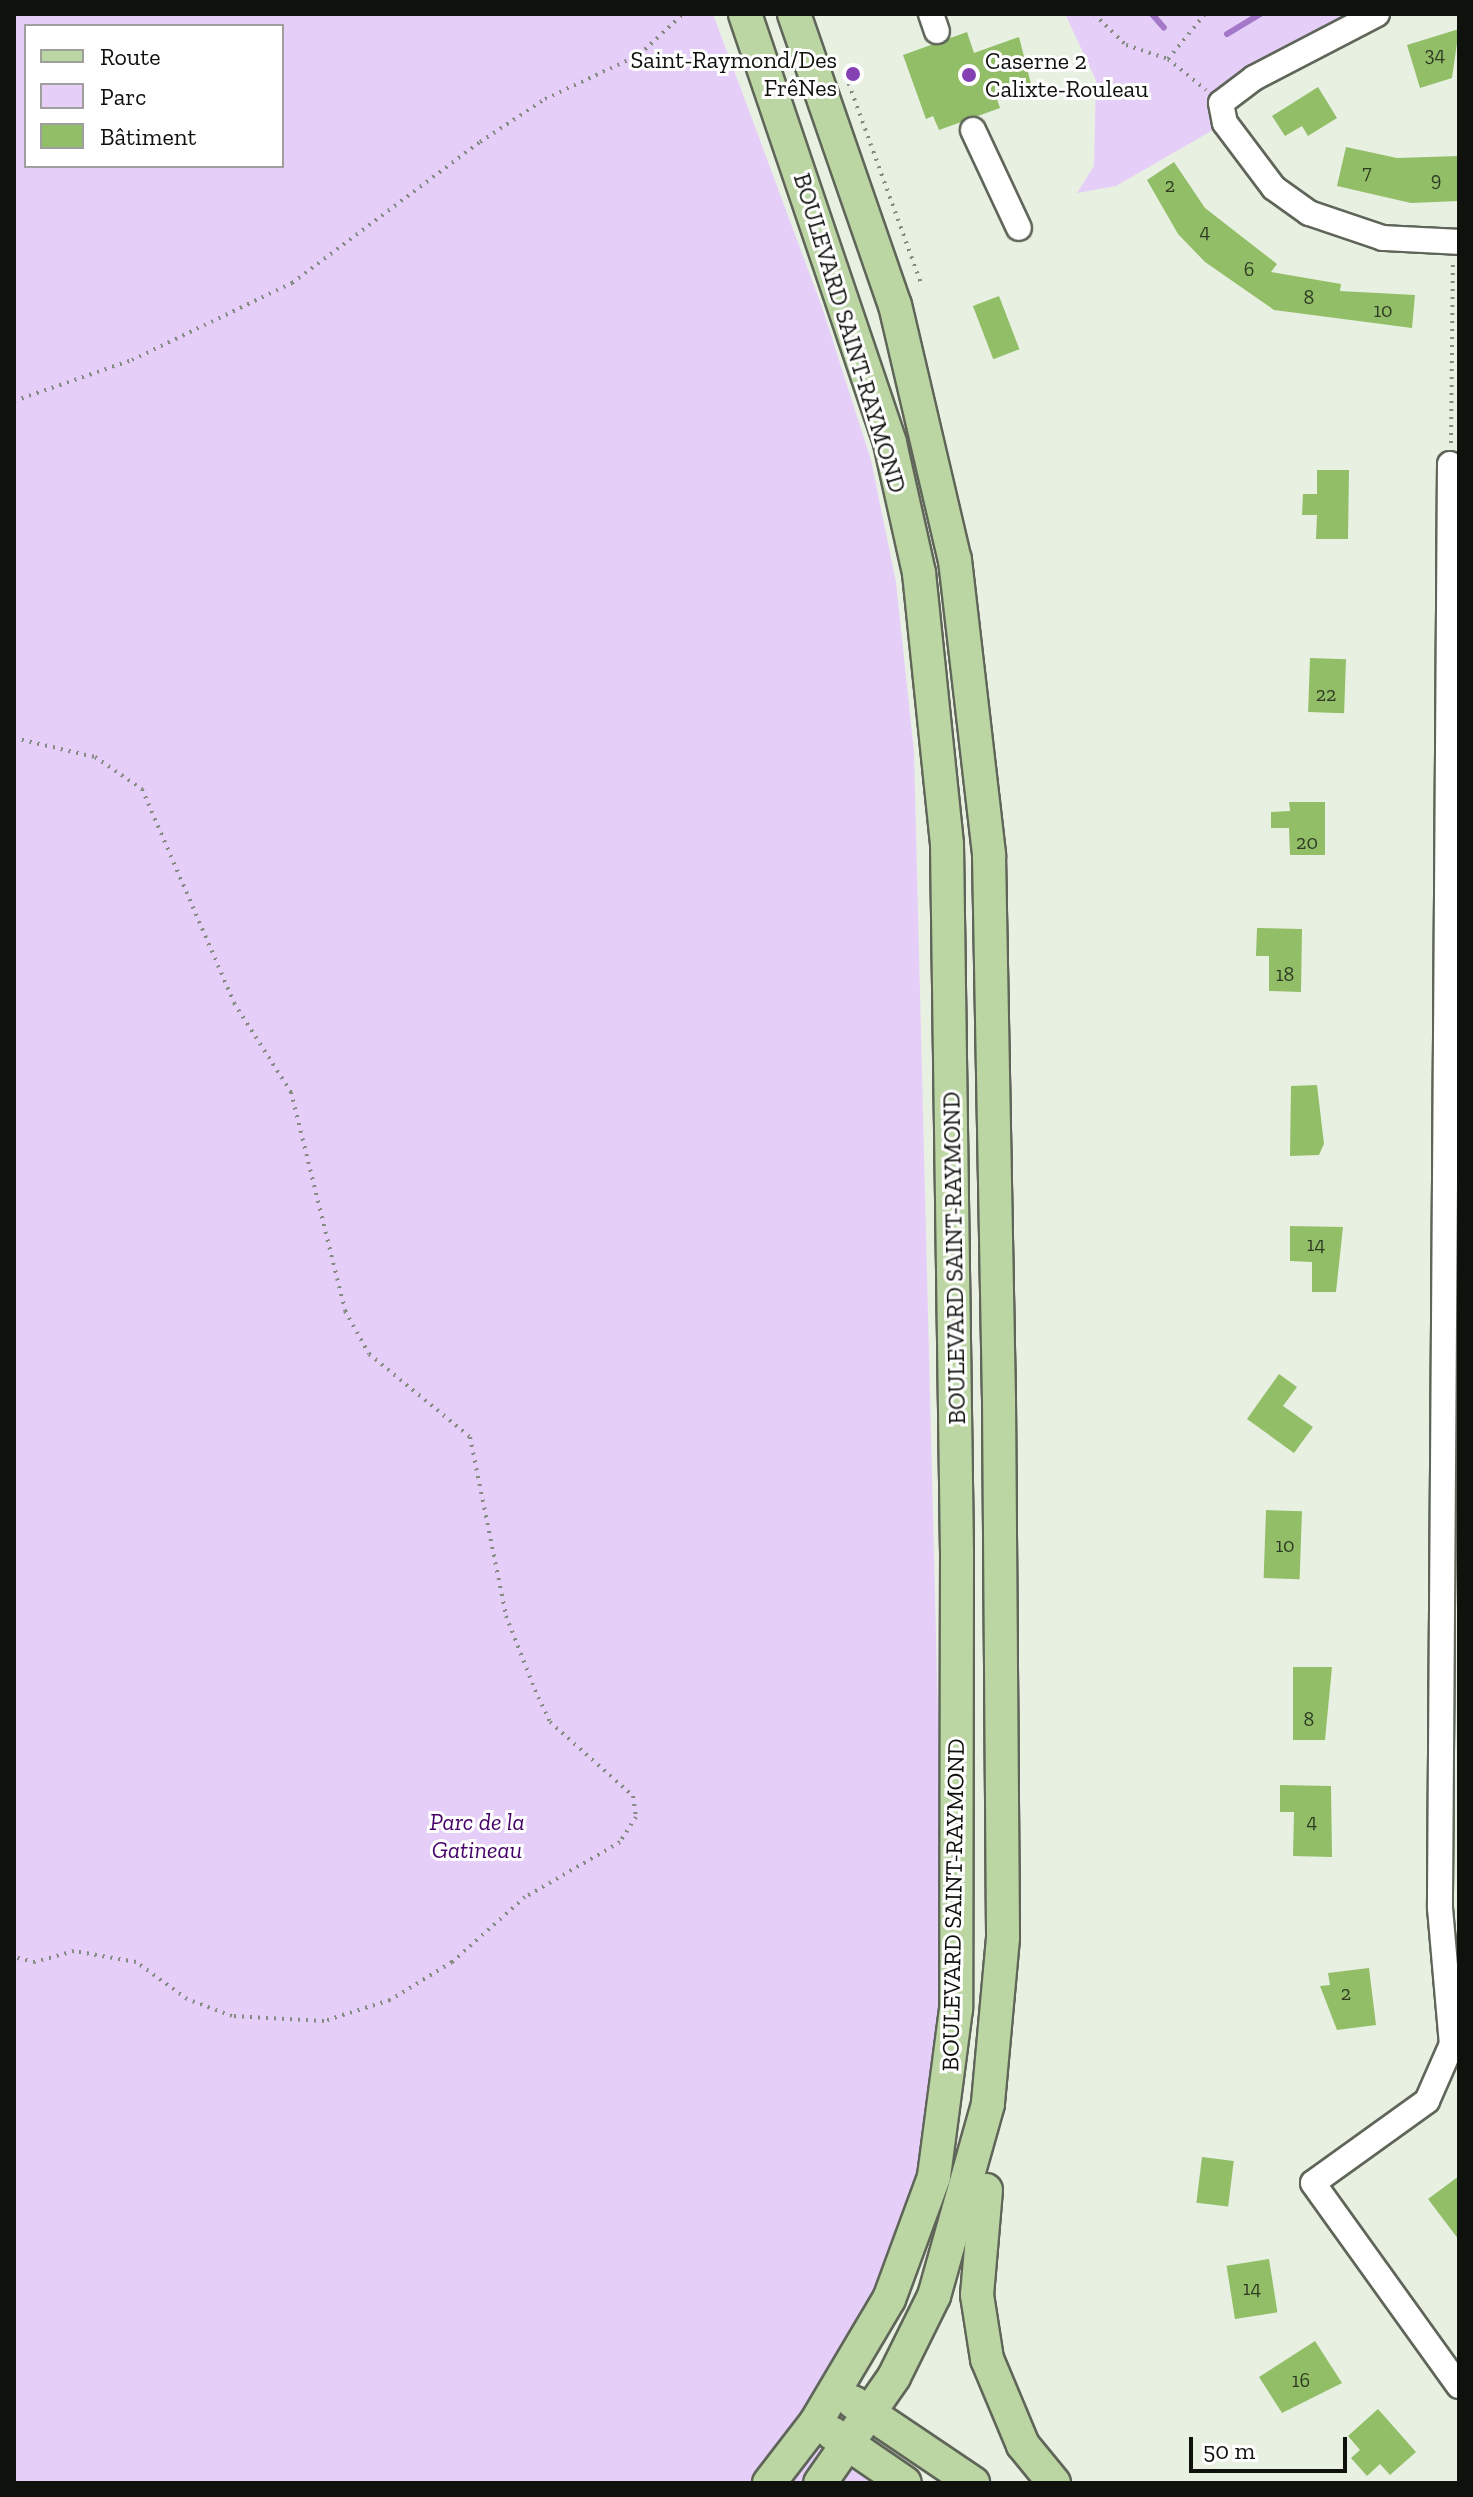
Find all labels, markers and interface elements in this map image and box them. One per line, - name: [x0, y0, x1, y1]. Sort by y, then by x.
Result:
- legend: [24, 24, 284, 168]
- text: Route: [100, 42, 160, 71]
- house number: 34: [1425, 42, 1445, 66]
- place label: Saint-Raymond/Des FrêNes: [631, 46, 837, 102]
- place label: Caserne 2 Calixte-Rouleau: [985, 47, 1148, 103]
- marker: Saint-Raymond/Des FrêNes: [844, 65, 862, 83]
- marker: Caserne 2 Calixte-Rouleau: [960, 66, 978, 84]
- text: Parc: [100, 82, 146, 111]
- text: Bâtiment: [100, 122, 196, 151]
- house number: 7: [1362, 160, 1372, 184]
- house number: 9: [1431, 167, 1441, 191]
- street label: BOULEVARD SAINT-RAYMOND: [788, 170, 912, 496]
- house number: 2: [1165, 173, 1175, 197]
- house number: 4: [1200, 219, 1210, 243]
- house number: 6: [1244, 257, 1254, 281]
- house number: 8: [1304, 285, 1314, 309]
- house number: 10: [1373, 298, 1393, 322]
- house number: 22: [1316, 682, 1336, 706]
- house number: 20: [1296, 830, 1318, 854]
- house number: 18: [1276, 962, 1294, 986]
- street label: BOULEVARD SAINT-RAYMOND: [937, 1091, 971, 1425]
- house number: 14: [1307, 1232, 1325, 1256]
- house number: 10: [1275, 1533, 1295, 1557]
- house number: 8: [1304, 1707, 1314, 1731]
- street label: BOULEVARD SAINT-RAYMOND: [936, 1738, 970, 2072]
- park label: Parc de la Gatineau: [429, 1808, 525, 1864]
- house number: 4: [1307, 1809, 1317, 1833]
- house number: 2: [1341, 1981, 1351, 2005]
- house number: 14: [1243, 2276, 1261, 2300]
- house number: 16: [1292, 2368, 1310, 2392]
- scale bar: [1193, 2421, 1351, 2471]
- text: 50 m: [1203, 2436, 1255, 2465]

